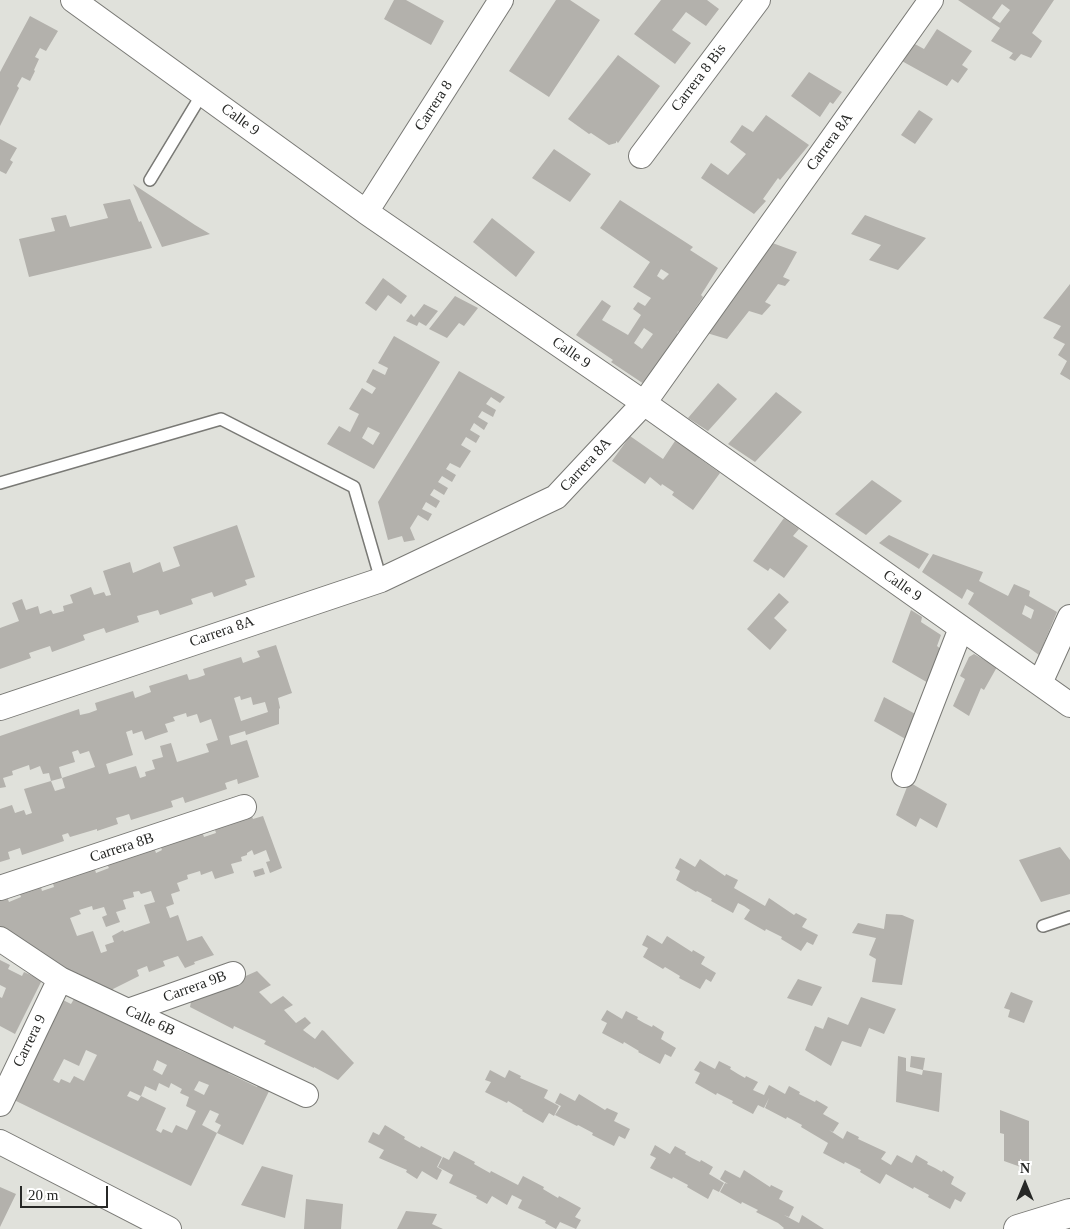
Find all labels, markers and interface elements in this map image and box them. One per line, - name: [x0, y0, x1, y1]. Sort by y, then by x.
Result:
- street label: Carrera 8 Bis: [668, 41, 730, 115]
- street label: Carrera 8: [411, 78, 457, 134]
- street label: Calle 9: [217, 100, 263, 140]
- street label: Carrera 8A: [803, 110, 857, 174]
- street label: Calle 9: [548, 333, 594, 373]
- street label: Carrera 8A: [557, 434, 615, 496]
- street label: Calle 9: [879, 566, 925, 606]
- street label: Carrera 8A: [187, 613, 257, 651]
- street label: Carrera 8B: [88, 829, 156, 867]
- street label: Carrera 9B: [161, 967, 229, 1007]
- street label: Calle 6B: [122, 1002, 178, 1040]
- street label: Carrera 9: [10, 1012, 50, 1070]
- north arrow: [1000, 1159, 1050, 1209]
- text: N: [1020, 1161, 1030, 1176]
- scale bar: [22, 1176, 110, 1208]
- text: 20 m: [28, 1187, 58, 1203]

